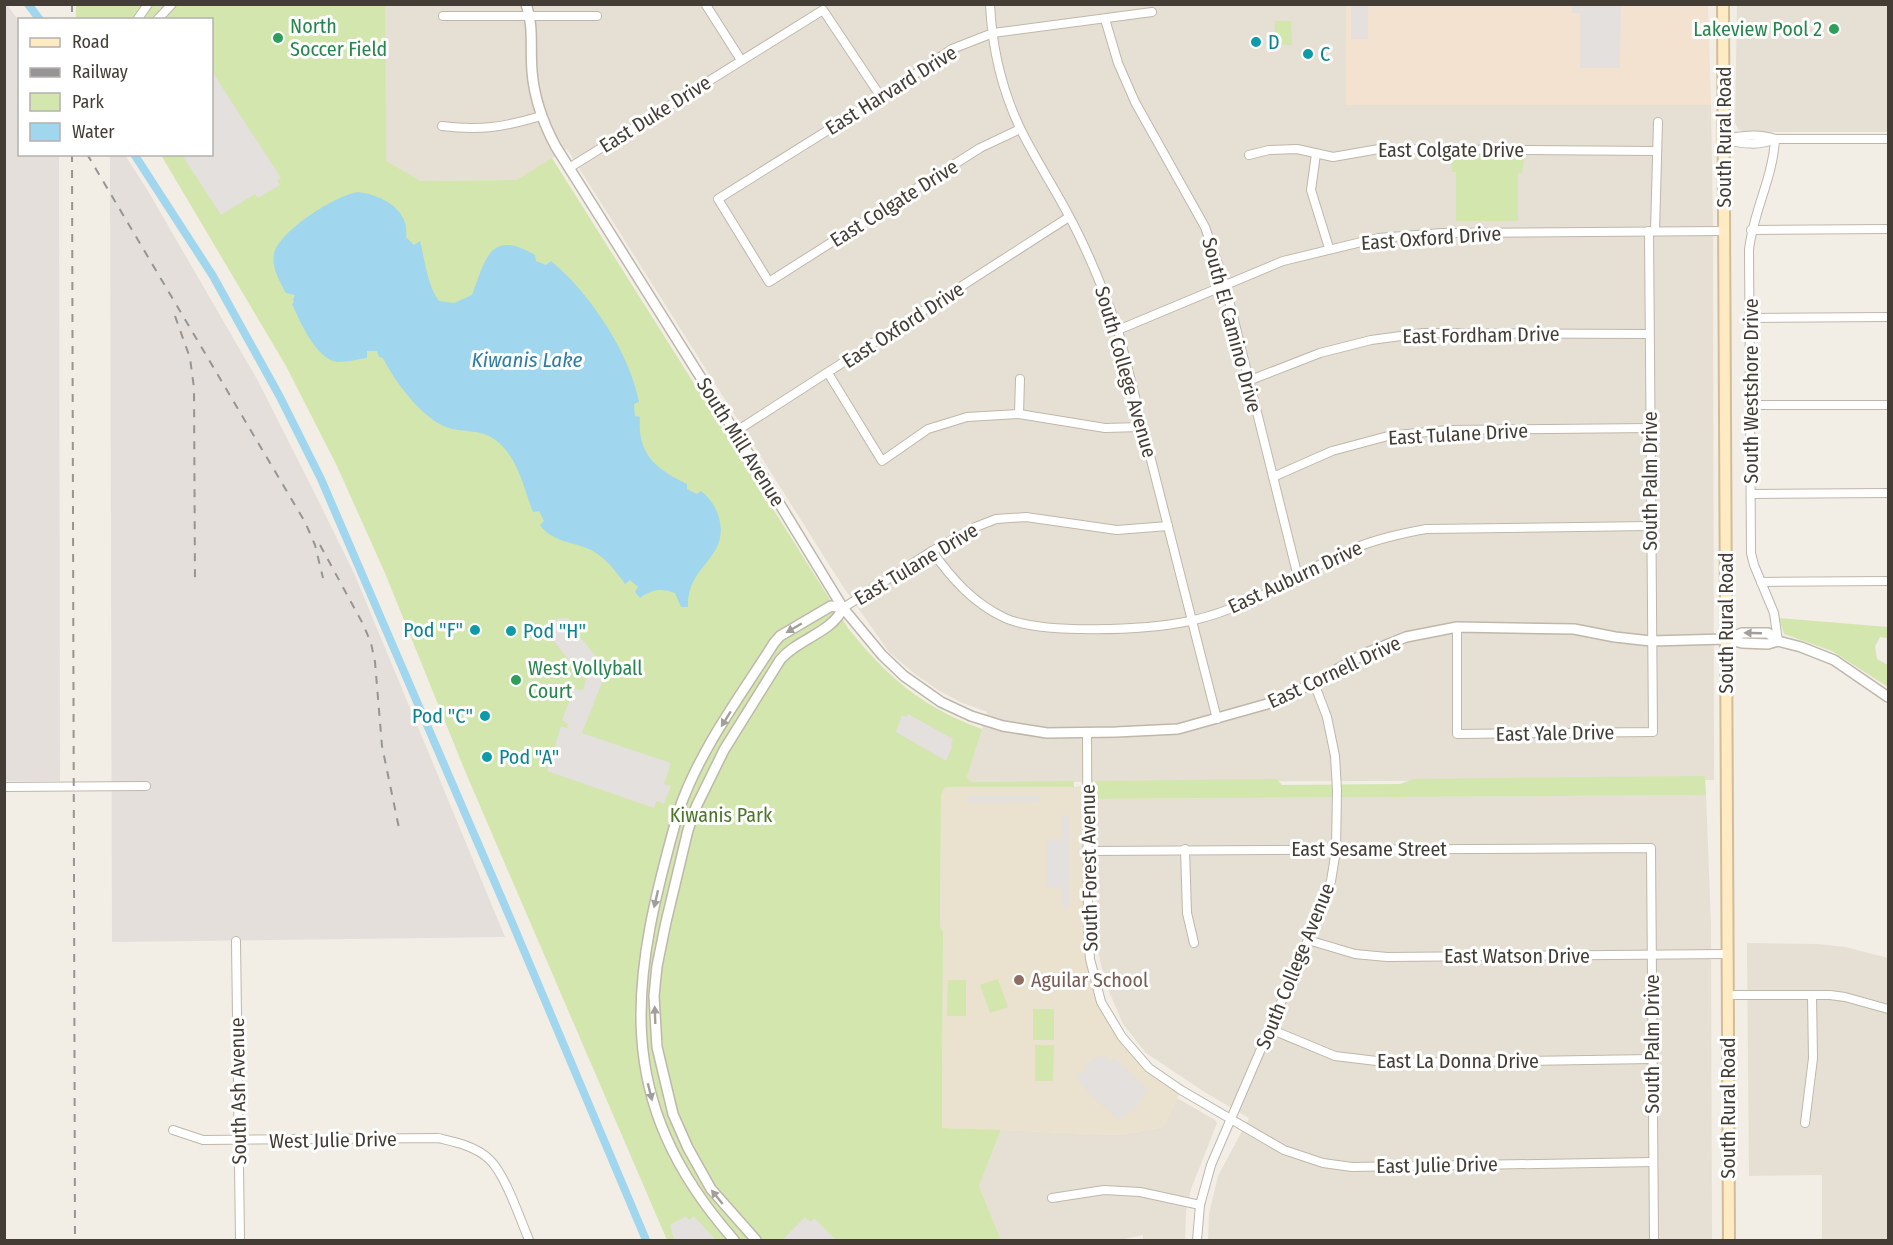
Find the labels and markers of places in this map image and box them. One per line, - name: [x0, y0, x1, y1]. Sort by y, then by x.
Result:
- place label: North Soccer Field: [290, 14, 387, 61]
- place label: Lakeview Pool 2: [1693, 17, 1822, 41]
- marker: Lakeview Pool 2: [1827, 22, 1841, 36]
- place label: D: [1268, 30, 1280, 54]
- marker: North Soccer Field: [271, 31, 285, 45]
- marker: D: [1249, 35, 1263, 49]
- place label: C: [1320, 42, 1330, 66]
- marker: C: [1301, 47, 1315, 61]
- place label: Pod "F": [403, 618, 463, 642]
- place label: Pod "H": [523, 619, 586, 643]
- marker: Pod "F": [468, 623, 482, 637]
- marker: Pod "H": [504, 624, 518, 638]
- place label: West Vollyball Court: [528, 656, 643, 703]
- marker: West Vollyball Court: [509, 673, 523, 687]
- place label: Pod "C": [412, 704, 473, 728]
- marker: Pod "C": [478, 709, 492, 723]
- place label: Pod "A": [499, 745, 559, 769]
- marker: Pod "A": [480, 750, 494, 764]
- place label: Aguilar School: [1031, 968, 1148, 992]
- marker: Aguilar School: [1012, 973, 1026, 987]

